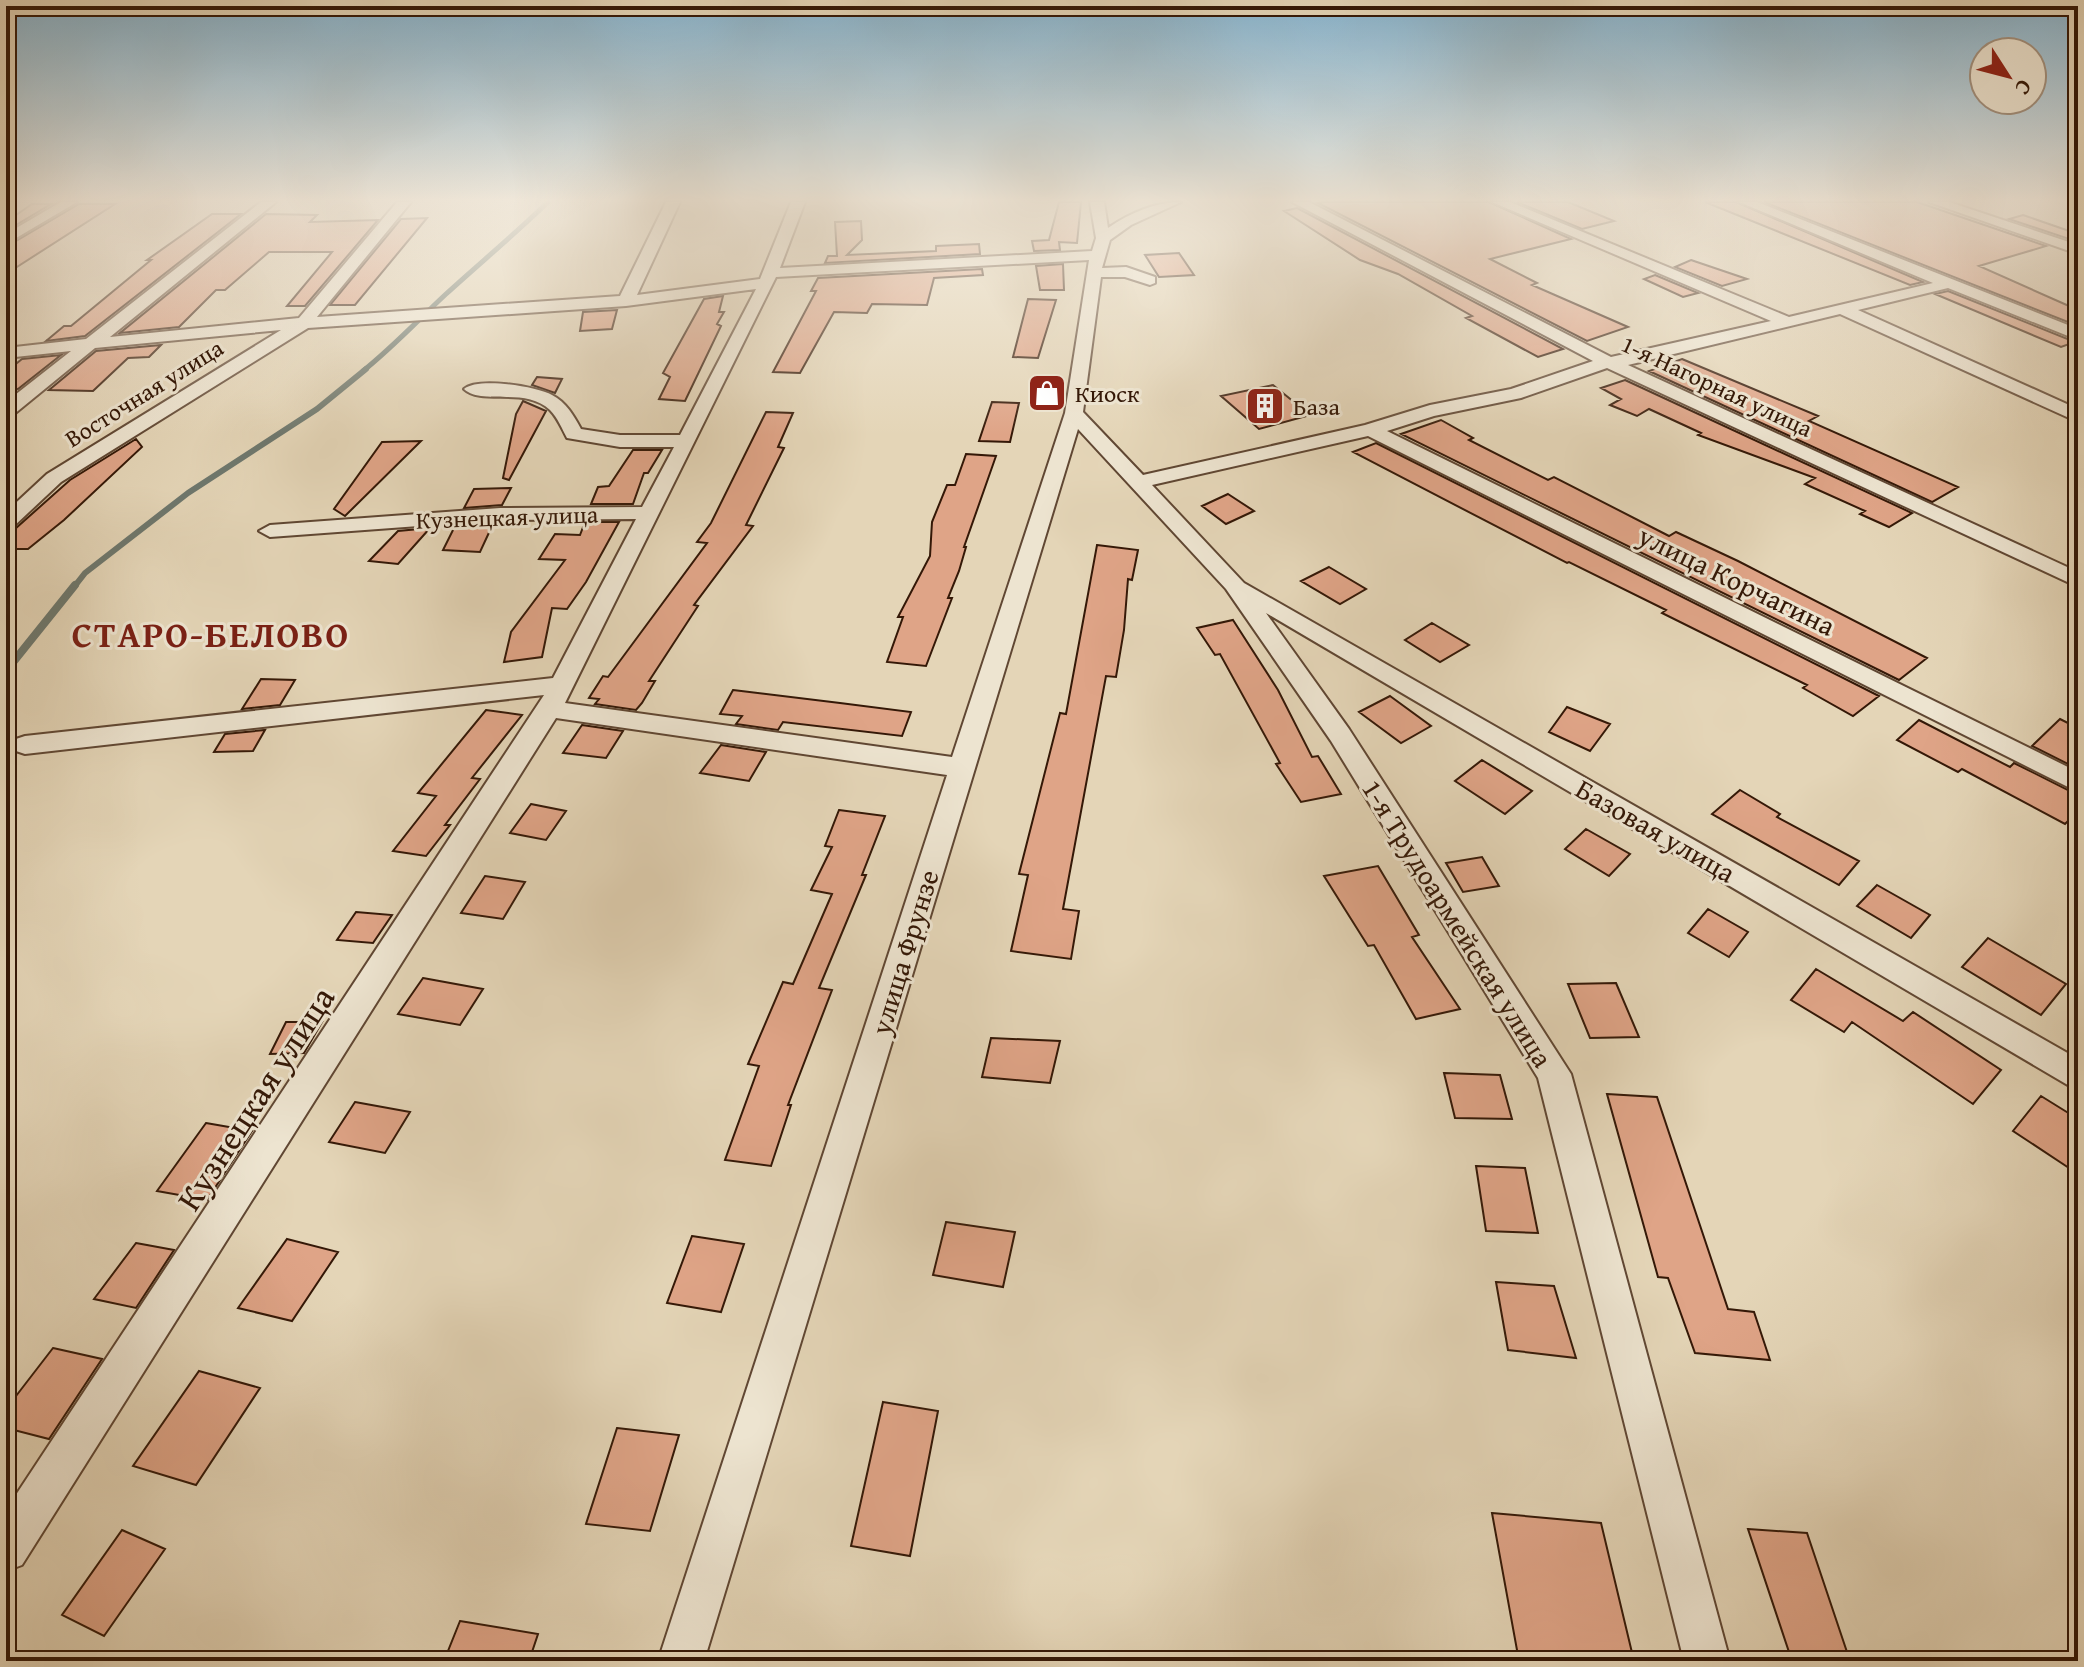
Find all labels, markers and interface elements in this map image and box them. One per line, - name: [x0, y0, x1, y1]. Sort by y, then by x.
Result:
- north arrow: [1968, 36, 2048, 116]
- text: С: [2008, 73, 2041, 102]
- street label: 1-я Нагорная улица: [1616, 326, 1819, 446]
- street label: Восточная улица: [58, 330, 230, 456]
- shop icon: Киоск: [1026, 372, 1068, 414]
- place label: Киоск: [1075, 376, 1140, 411]
- building icon: База: [1244, 385, 1286, 427]
- place label: База: [1293, 389, 1340, 424]
- street label: Кузнецкая улица: [415, 496, 599, 538]
- street label: улица Корчагина: [1631, 514, 1843, 646]
- district label: СТАРО-БЕЛОВО: [72, 607, 350, 660]
- street label: Базовая улица: [1568, 768, 1744, 893]
- street label: 1-я Трудоармейская улица: [1352, 771, 1564, 1075]
- street label: улица Фрунзе: [859, 864, 949, 1041]
- street label: Кузнецкая улица: [164, 976, 346, 1220]

